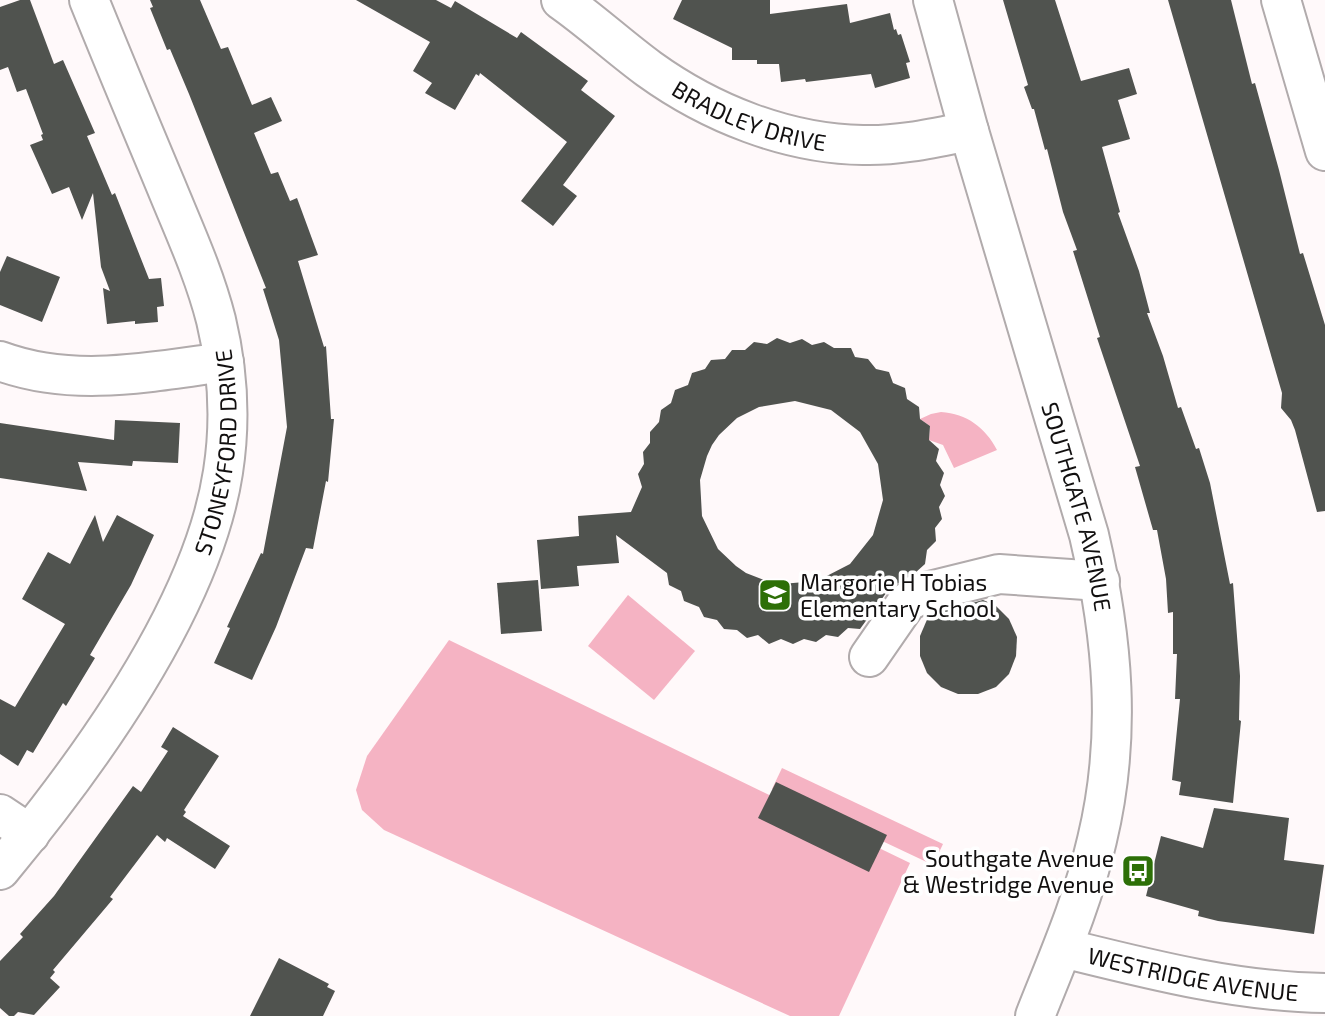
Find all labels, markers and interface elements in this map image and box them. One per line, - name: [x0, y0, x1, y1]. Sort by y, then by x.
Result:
- street label: BRADLEY DRIVE: [667, 74, 828, 156]
- street label: STONEYFORD DRIVE: [188, 347, 242, 559]
- street label: SOUTHGATE AVENUE: [1036, 399, 1118, 613]
- place label: Margorie H Tobias Elementary School: [800, 568, 996, 622]
- school or university icon: Margorie H Tobias Elementary School: [756, 576, 794, 614]
- place label: Southgate Avenue & Westridge Avenue: [902, 844, 1114, 898]
- bus stop icon: Southgate Avenue & Westridge Avenue: [1119, 852, 1157, 890]
- street label: WESTRIDGE AVENUE: [1085, 941, 1299, 1006]

